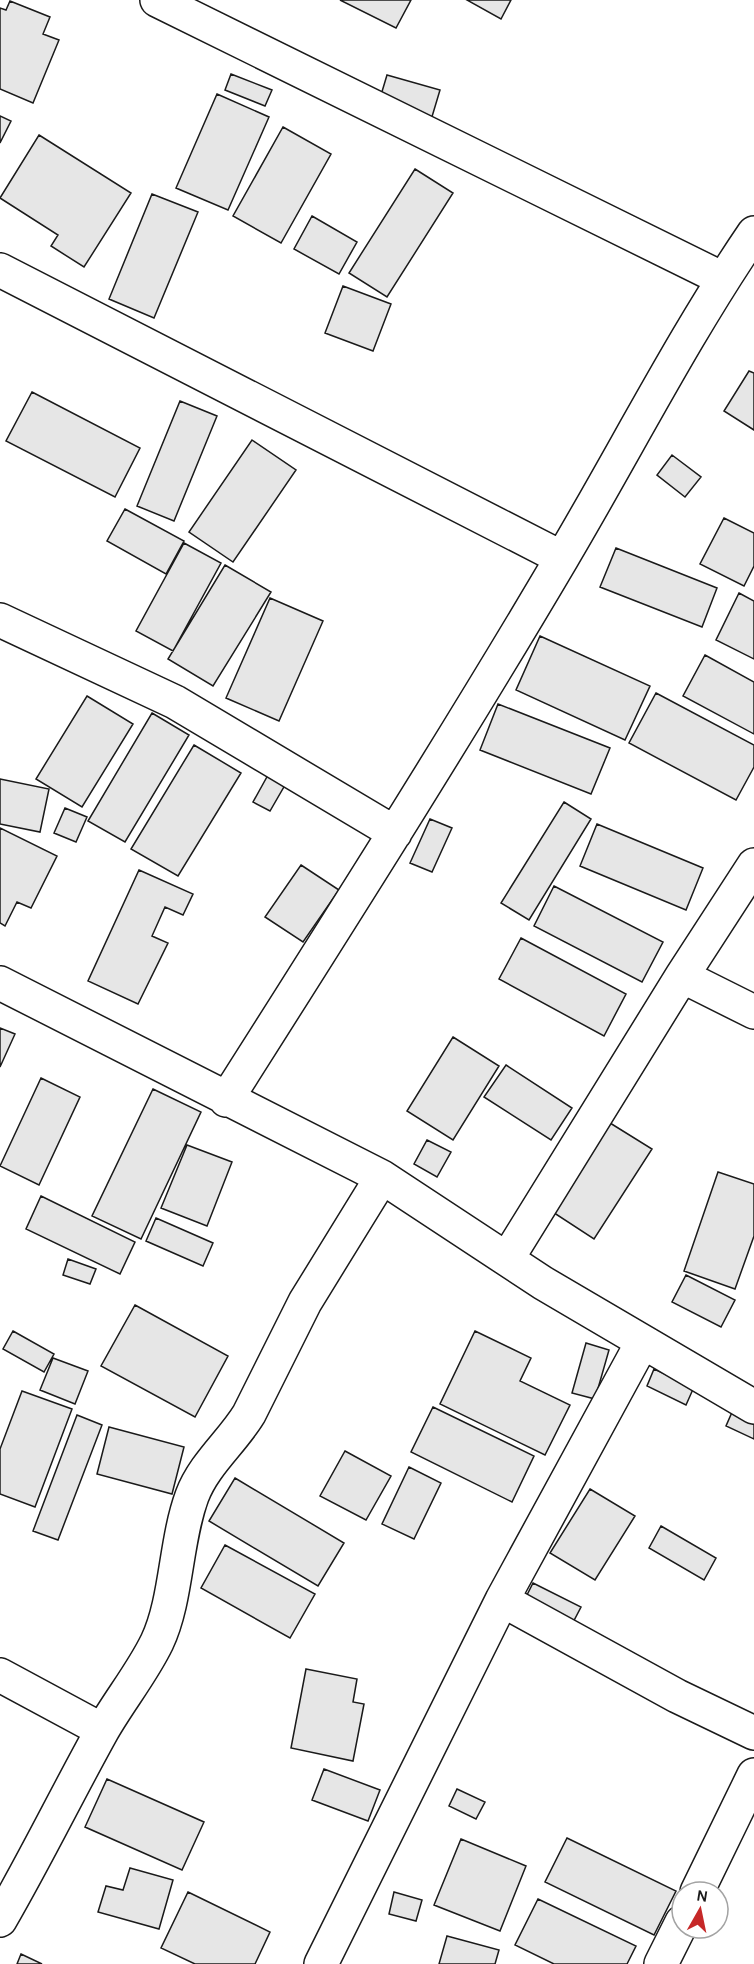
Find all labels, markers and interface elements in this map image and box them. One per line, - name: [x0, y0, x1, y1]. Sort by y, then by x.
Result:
- north arrow: [670, 1880, 730, 1940]
- text: N: [695, 1885, 709, 1906]

